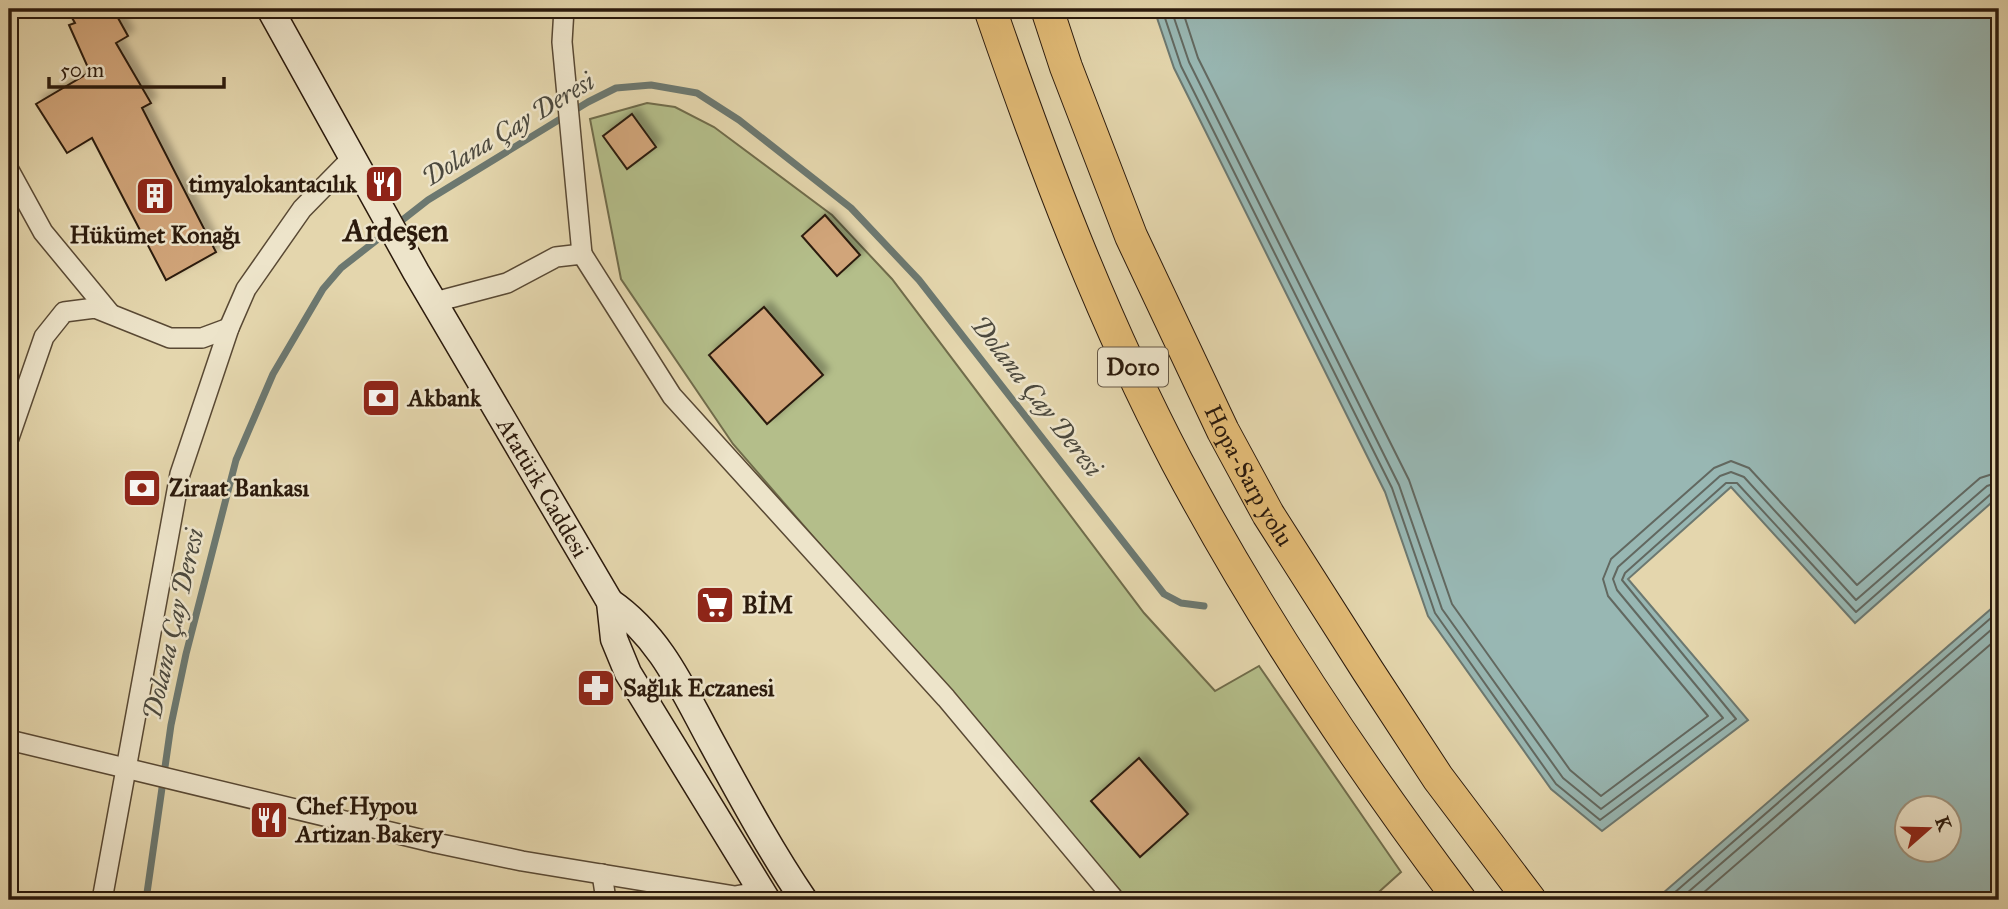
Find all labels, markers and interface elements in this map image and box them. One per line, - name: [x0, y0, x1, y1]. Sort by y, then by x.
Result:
- scale bar: [49, 46, 224, 90]
- text: 50 m: [60, 57, 105, 83]
- water label: Dolana Çay Deresi: [416, 65, 600, 193]
- restaurant icon: timyalokantacılık: [363, 163, 405, 205]
- place label: timyalokantacılık: [188, 169, 358, 199]
- building icon: Hükümet Konağı: [134, 175, 176, 217]
- district label: Ardeşen: [341, 211, 449, 250]
- place label: Hükümet Konağı: [70, 220, 241, 250]
- water label: Dolana Çay Deresi: [964, 309, 1110, 483]
- road number: D010: [1098, 348, 1168, 386]
- bank icon: Akbank: [360, 377, 402, 419]
- place label: Akbank: [406, 383, 482, 413]
- street label: Hopa-Sarp yolu: [1198, 400, 1300, 552]
- street label: Atatürk Caddesi: [490, 412, 596, 563]
- bank icon: Ziraat Bankası: [121, 467, 163, 509]
- place label: Ziraat Bankası: [169, 473, 310, 503]
- water label: Dolana Çay Deresi: [135, 525, 211, 723]
- supermarket icon: BİM: [694, 584, 736, 626]
- place label: BİM: [742, 590, 793, 620]
- pharmacy icon: Sağlık Eczanesi: [575, 667, 617, 709]
- place label: Sağlık Eczanesi: [623, 673, 775, 703]
- place label: Chef Hypou Artizan Bakery: [294, 791, 445, 849]
- north arrow: [1892, 794, 1962, 864]
- restaurant icon: Chef Hypou Artizan Bakery: [248, 799, 290, 841]
- text: K: [1930, 813, 1957, 835]

